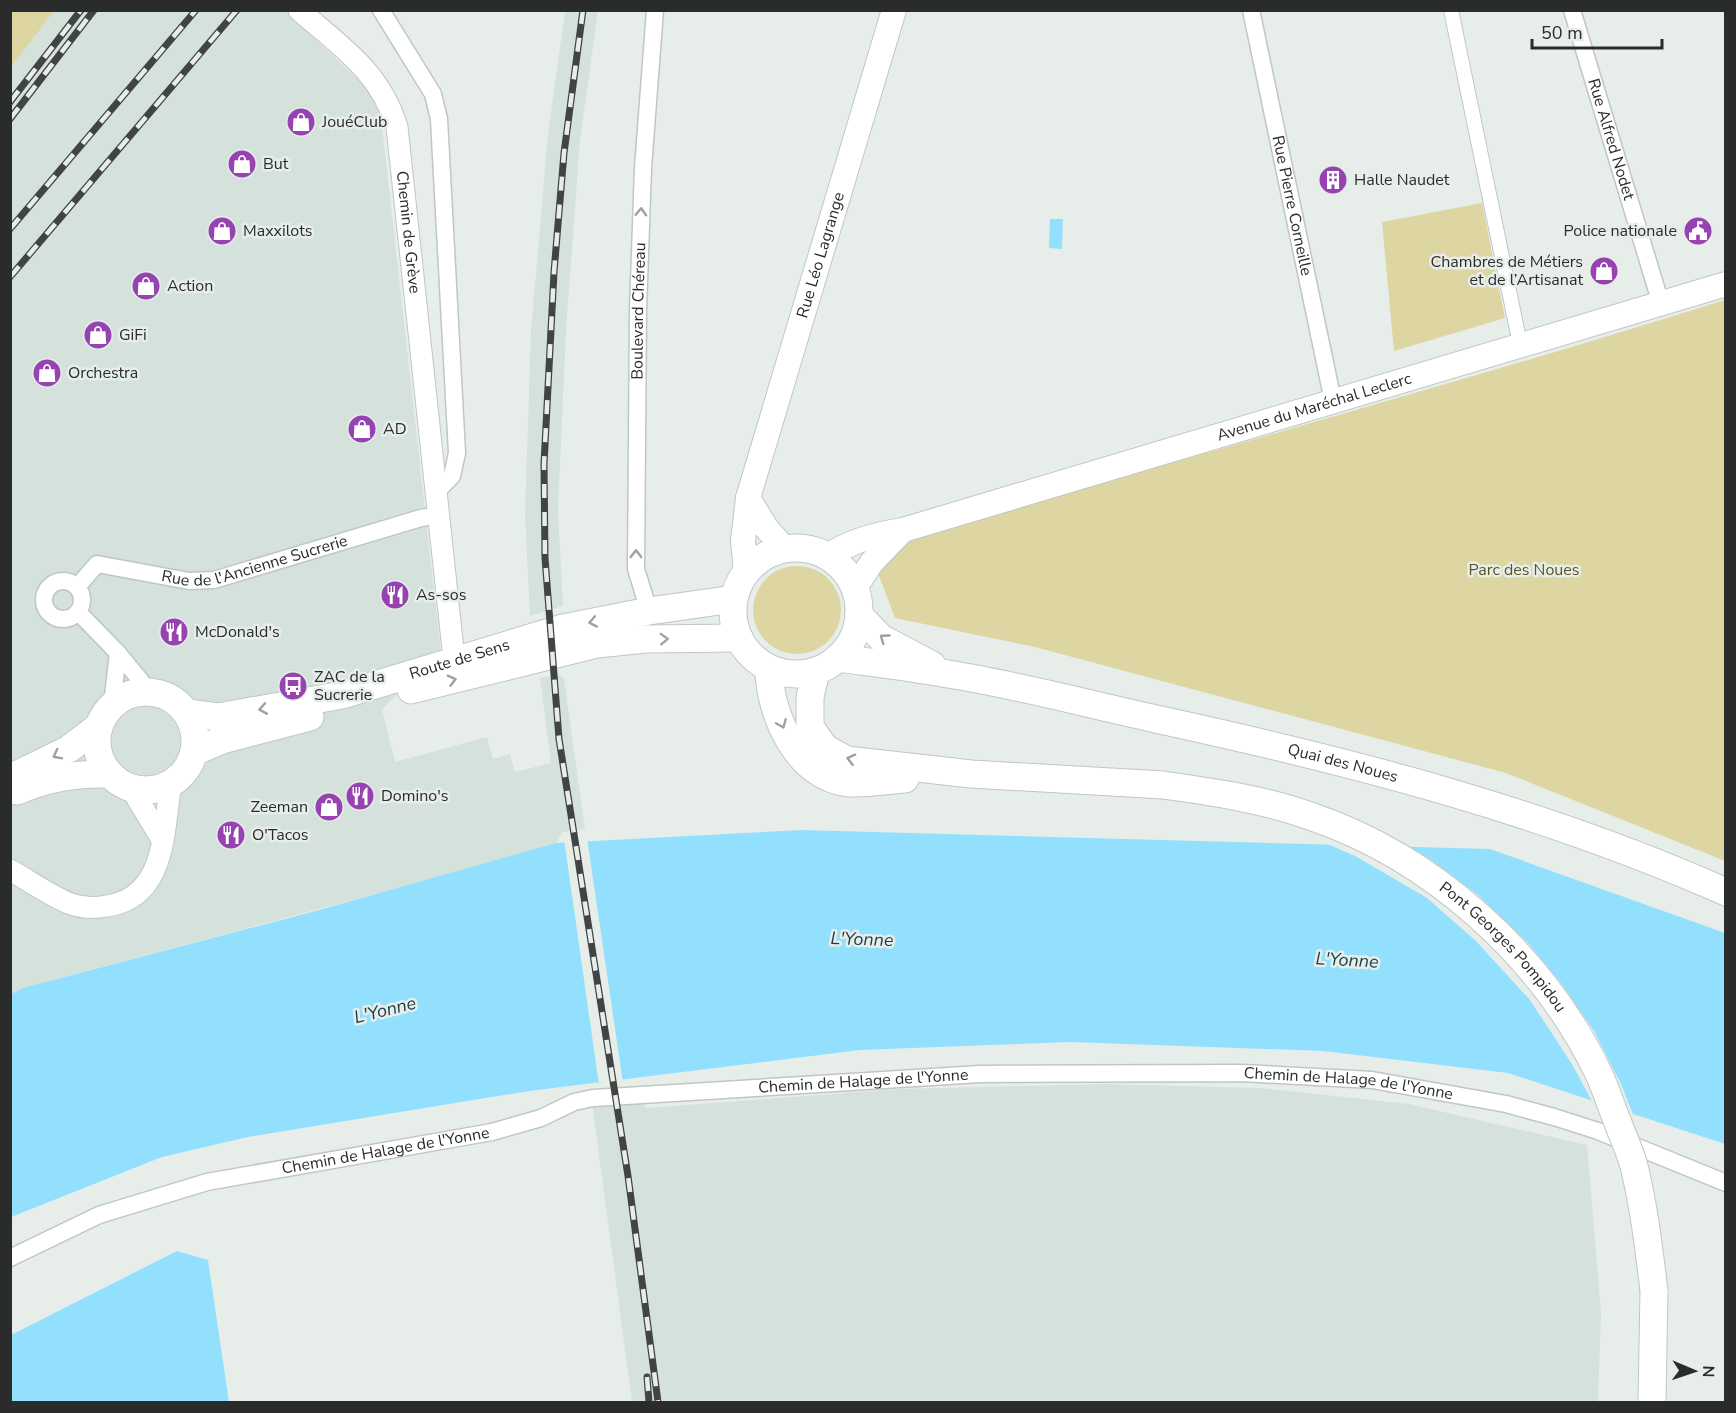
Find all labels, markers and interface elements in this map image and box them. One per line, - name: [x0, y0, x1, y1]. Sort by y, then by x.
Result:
- scale bar: [1532, 12, 1662, 50]
- text: 50 m: [1541, 21, 1583, 45]
- street label: Rue Alfred Nodet: [1582, 76, 1640, 203]
- shop icon: JouéClub: [285, 106, 317, 138]
- place label: JouéClub: [321, 111, 387, 133]
- street label: Rue Pierre Corneille: [1267, 134, 1317, 278]
- shop icon: But: [226, 148, 258, 180]
- place label: But: [263, 153, 289, 175]
- building icon: Halle Naudet: [1317, 164, 1349, 196]
- place label: Halle Naudet: [1354, 169, 1450, 191]
- street label: Chemin de Grève: [391, 170, 426, 295]
- street label: Rue Léo Lagrange: [791, 190, 850, 321]
- one-way arrow: [635, 208, 648, 217]
- shop icon: Maxxilots: [206, 215, 238, 247]
- public building icon: Police nationale: [1682, 215, 1714, 247]
- place label: Maxxilots: [243, 220, 312, 242]
- place label: Police nationale: [1564, 220, 1677, 242]
- street label: Boulevard Chéreau: [626, 242, 651, 380]
- place label: Chambres de Métiers et de l’Artisanat: [1430, 251, 1583, 291]
- shop icon: Chambres de Métiers et de l’Artisanat: [1588, 255, 1620, 287]
- shop icon: Action: [130, 270, 162, 302]
- place label: Action: [167, 275, 213, 297]
- shop icon: GiFi: [82, 319, 114, 351]
- place label: GiFi: [119, 324, 147, 346]
- shop icon: Orchestra: [31, 357, 63, 389]
- place label: Orchestra: [68, 362, 138, 384]
- street label: Avenue du Maréchal Leclerc: [1214, 367, 1415, 447]
- shop icon: AD: [346, 413, 378, 445]
- place label: AD: [383, 418, 407, 440]
- street label: Rue de l'Ancienne Sucrerie: [160, 530, 350, 592]
- one-way arrow: [630, 550, 642, 559]
- park label: Parc des Noues: [1469, 559, 1579, 581]
- restaurant icon: As-sos: [379, 579, 411, 611]
- place label: As-sos: [416, 584, 466, 606]
- one-way arrow: [589, 615, 599, 628]
- restaurant icon: McDonald's: [158, 616, 190, 648]
- place label: McDonald's: [195, 621, 280, 643]
- one-way arrow: [659, 632, 668, 645]
- street label: Route de Sens: [407, 634, 512, 685]
- one-way arrow: [879, 634, 890, 645]
- place label: ZAC de la Sucrerie: [314, 666, 385, 706]
- bus stop icon: ZAC de la Sucrerie: [277, 670, 309, 702]
- one-way arrow: [447, 674, 457, 687]
- one-way arrow: [258, 702, 268, 715]
- one-way arrow: [775, 718, 787, 729]
- street label: Quai des Noues: [1285, 738, 1400, 788]
- one-way arrow: [52, 748, 63, 759]
- one-way arrow: [846, 753, 856, 766]
- restaurant icon: Domino's: [344, 780, 376, 812]
- place label: Domino's: [381, 785, 448, 807]
- shop icon: Zeeman: [313, 791, 345, 823]
- place label: Zeeman: [251, 796, 308, 818]
- restaurant icon: O'Tacos: [215, 819, 247, 851]
- place label: O'Tacos: [252, 824, 309, 846]
- street label: Pont Georges Pompidou: [1435, 877, 1571, 1017]
- water label: L'Yonne: [830, 926, 894, 952]
- water label: L'Yonne: [1315, 946, 1380, 974]
- water label: L'Yonne: [351, 991, 419, 1029]
- street label: Chemin de Halage de l'Yonne: [1243, 1062, 1455, 1105]
- street label: Chemin de Halage de l'Yonne: [758, 1064, 969, 1099]
- street label: Chemin de Halage de l'Yonne: [280, 1122, 491, 1180]
- north arrow: [1664, 1341, 1724, 1401]
- text: N: [1697, 1365, 1719, 1378]

